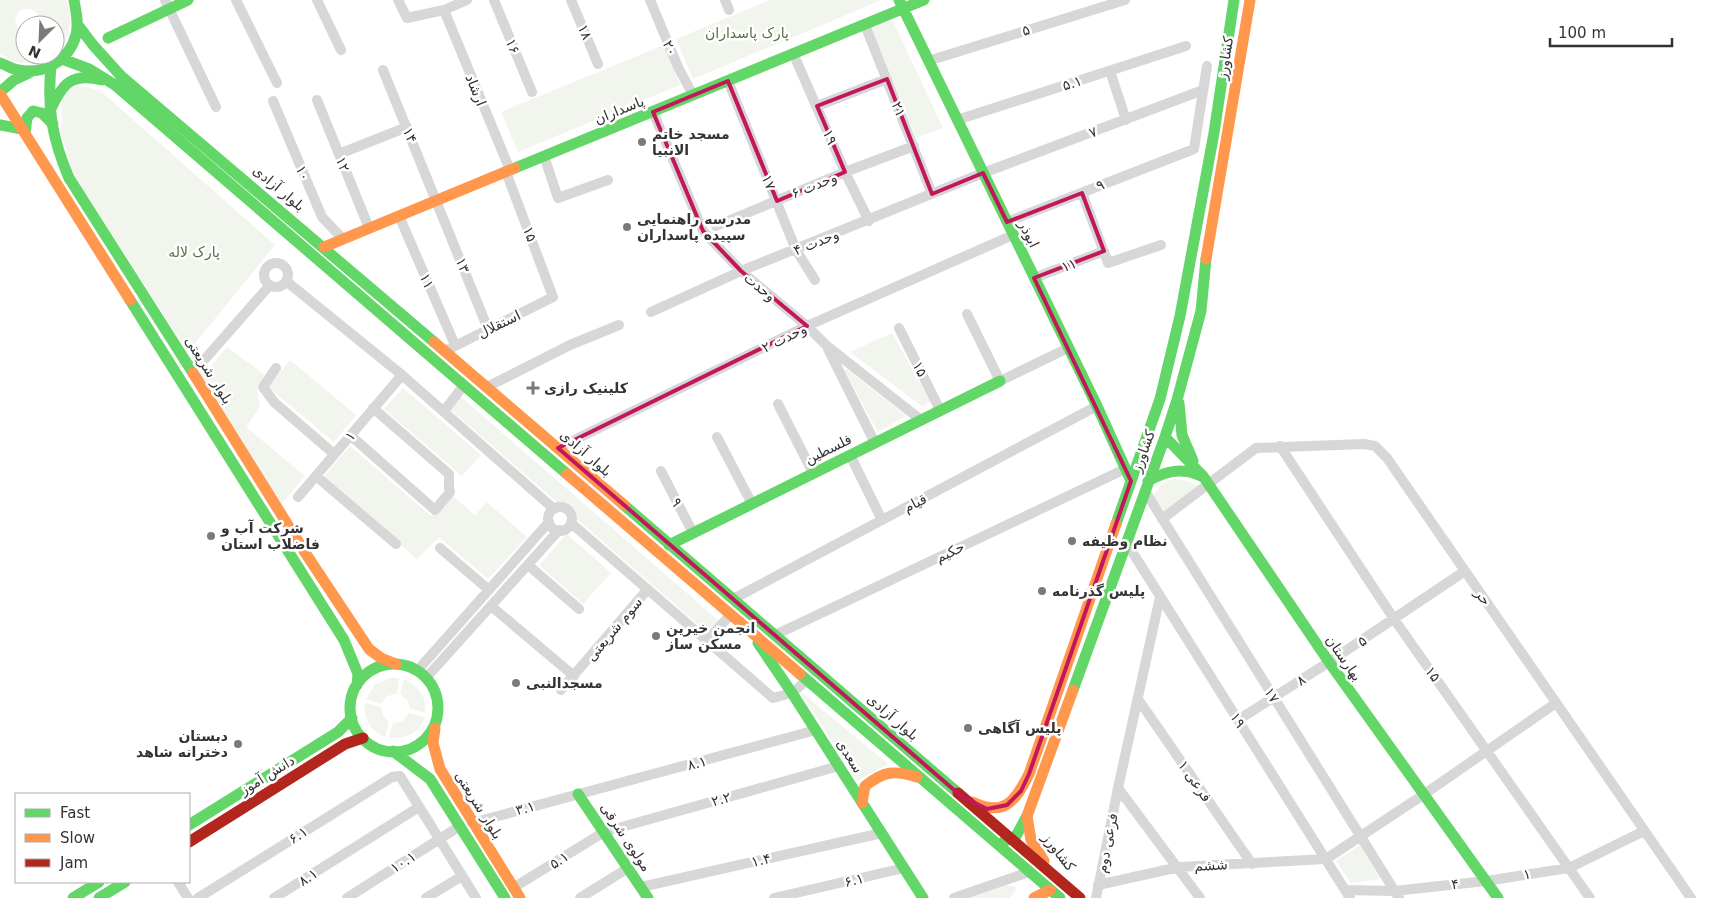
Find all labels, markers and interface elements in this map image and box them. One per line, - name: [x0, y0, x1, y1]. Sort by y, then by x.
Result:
- north arrow: [15, 15, 65, 65]
- scale bar: [1550, 15, 1672, 47]
- street label: ۵: [1020, 21, 1032, 39]
- street label: ۱۸: [575, 22, 595, 42]
- text: 100 m: [1558, 24, 1606, 42]
- park label: پارک پاسداران: [705, 25, 789, 42]
- street label: کشاورز: [1214, 35, 1237, 82]
- street label: ۱۶: [503, 36, 523, 56]
- street label: ۲۰: [660, 38, 680, 58]
- text: N: [26, 42, 43, 62]
- street label: ارشاد: [461, 72, 490, 109]
- street label: ۵.۱: [1060, 72, 1084, 94]
- street label: پاسداران: [592, 93, 647, 128]
- street label: ۲۱: [889, 99, 909, 119]
- street label: ۷: [1087, 123, 1100, 141]
- street label: ۱۴: [400, 125, 420, 145]
- place label: مسجد خاتم الانبیا: [652, 126, 730, 158]
- street label: ۱۹: [820, 127, 840, 147]
- marker: مسجد خاتم الانبیا: [636, 136, 648, 148]
- street label: ۱۲: [333, 154, 353, 174]
- street label: بلوار آزادی: [249, 162, 308, 215]
- street label: ۱۰: [293, 163, 313, 183]
- street label: وحدت ۶: [789, 169, 840, 202]
- street label: ۱۷: [759, 172, 779, 192]
- street label: ۹: [1094, 176, 1106, 194]
- place label: مدرسه راهنمایی سپیده پاسداران: [637, 211, 751, 244]
- street label: ابوذر: [1014, 217, 1042, 251]
- marker: مدرسه راهنمایی سپیده پاسداران: [621, 221, 633, 233]
- street label: ۱۵: [520, 224, 540, 244]
- street label: وحدت ۴: [791, 226, 842, 259]
- park label: پارک لاله: [168, 244, 220, 261]
- street label: ۱۳: [453, 255, 473, 275]
- street label: ۱۱: [1059, 255, 1079, 275]
- street label: وحدت: [740, 269, 779, 305]
- street label: ۱۱: [417, 271, 437, 291]
- street label: استقلال: [475, 307, 523, 341]
- street label: وحدت ۲: [759, 320, 809, 357]
- street label: بلوار شریعتی: [181, 333, 236, 407]
- street label: ۱۵: [909, 359, 931, 379]
- place label: کلینیک رازی: [544, 380, 629, 396]
- marker: کلینیک رازی: [526, 381, 540, 395]
- street label: بلوار آزادی: [556, 426, 615, 480]
- street label: کشاورز: [1128, 427, 1159, 476]
- street label: ۱: [341, 428, 359, 444]
- street label: فلسطین: [802, 431, 854, 468]
- street label: قیام: [901, 490, 929, 516]
- street label: ۹: [668, 495, 686, 509]
- place label: شرکت آب و فاضلاب استان: [220, 519, 320, 552]
- marker: شرکت آب و فاضلاب استان: [205, 530, 217, 542]
- place label: نظام وظیفه: [1082, 533, 1167, 550]
- marker: نظام وظیفه: [1066, 535, 1078, 547]
- street label: حکیم: [933, 538, 967, 566]
- place label: پلیس گذرنامه: [1052, 583, 1145, 600]
- marker: پلیس گذرنامه: [1036, 585, 1048, 597]
- street label: حر: [1470, 585, 1494, 609]
- street label: سوم شریعتی: [583, 594, 646, 665]
- place label: انجمن خیرین مسکن ساز: [665, 620, 755, 653]
- marker: انجمن خیرین مسکن ساز: [650, 630, 662, 642]
- street label: بهارستان: [1322, 632, 1365, 684]
- street label: ۵: [1354, 632, 1370, 650]
- street label: ۱۵: [1422, 663, 1444, 685]
- street label: ۸: [1293, 671, 1309, 689]
- place label: مسجدالنبی: [526, 675, 603, 691]
- marker: مسجدالنبی: [510, 677, 522, 689]
- street label: ۱۷: [1261, 684, 1283, 706]
- street label: بلوار آزادی: [863, 690, 922, 744]
- street label: ۱۹: [1227, 709, 1249, 731]
- place label: پلیس آگاهی: [978, 719, 1061, 737]
- marker: پلیس آگاهی: [962, 722, 974, 734]
- place label: دبستان دخترانه شاهد: [136, 728, 228, 761]
- street label: سعدی: [833, 736, 867, 776]
- marker: دبستان دخترانه شاهد: [232, 738, 244, 750]
- street label: دانش آموز: [236, 752, 298, 800]
- street label: ۸.۱: [686, 753, 708, 773]
- street label: فرعی ۱: [1174, 757, 1215, 805]
- street label: بلوار شریعتی: [451, 768, 506, 842]
- street label: ۲.۲: [709, 789, 733, 809]
- legend: [15, 793, 190, 883]
- street label: ۳.۱: [514, 798, 536, 818]
- street label: مولوی شرقی: [596, 800, 655, 875]
- text: Fast: [60, 804, 90, 822]
- street label: فرعی دوم: [1093, 812, 1122, 874]
- street label: ۶.۱: [285, 823, 311, 847]
- text: Slow: [60, 829, 95, 847]
- street label: کشاورز: [1038, 829, 1079, 875]
- street label: ۱۰.۱: [387, 848, 419, 876]
- street label: ۵.۱: [546, 848, 572, 872]
- street label: ۱.۴: [750, 850, 772, 870]
- text: Jam: [59, 854, 88, 872]
- street label: ششم: [1194, 856, 1228, 875]
- street label: ۸.۱: [295, 865, 321, 889]
- street label: ۱: [1522, 866, 1532, 882]
- street label: ۶.۱: [843, 870, 865, 890]
- street label: ۴: [1450, 876, 1460, 892]

